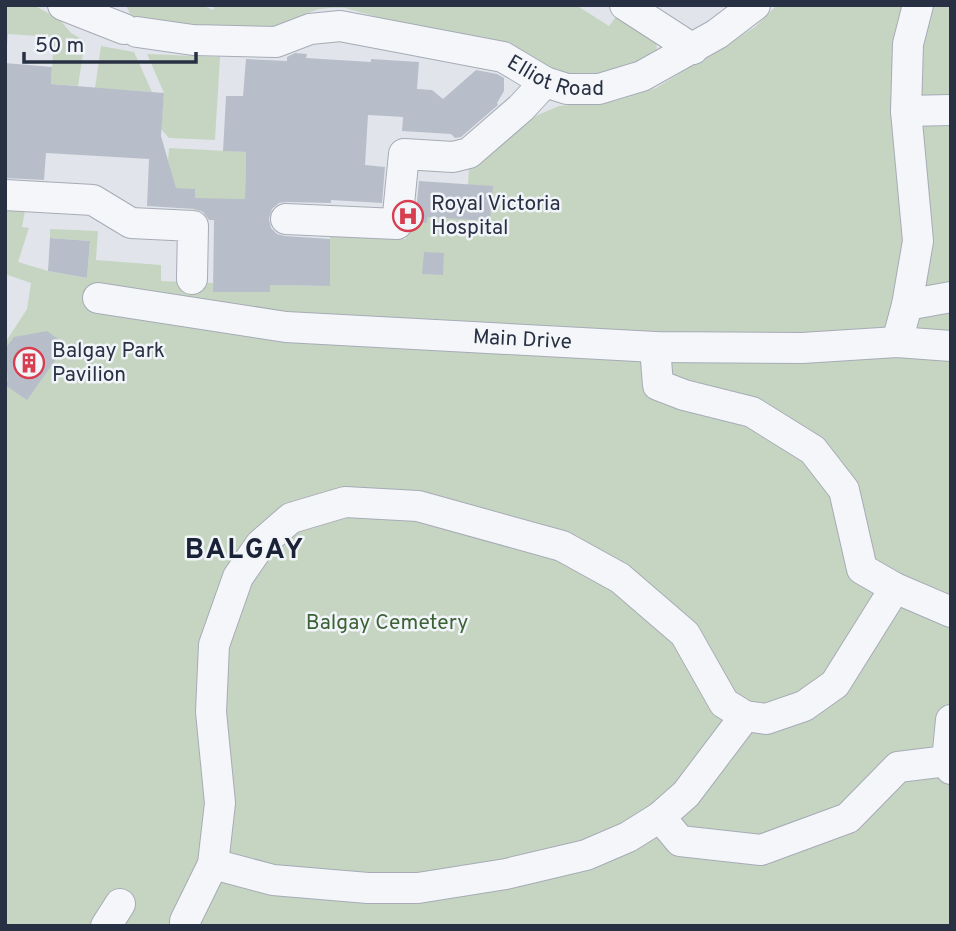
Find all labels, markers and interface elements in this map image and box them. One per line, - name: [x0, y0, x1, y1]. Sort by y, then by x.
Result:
- scale bar: [24, 21, 196, 65]
- text: 50 m: [35, 33, 84, 60]
- street label: Elliot Road: [502, 49, 604, 103]
- place label: Royal Victoria Hospital: [431, 191, 561, 242]
- hospital icon: Royal Victoria Hospital: [391, 199, 425, 233]
- street label: Main Drive: [472, 324, 573, 356]
- place label: Balgay Park Pavilion: [52, 338, 165, 389]
- building icon: Balgay Park Pavilion: [12, 346, 46, 380]
- district label: BALGAY: [185, 533, 305, 569]
- park label: Balgay Cemetery: [306, 610, 468, 637]

